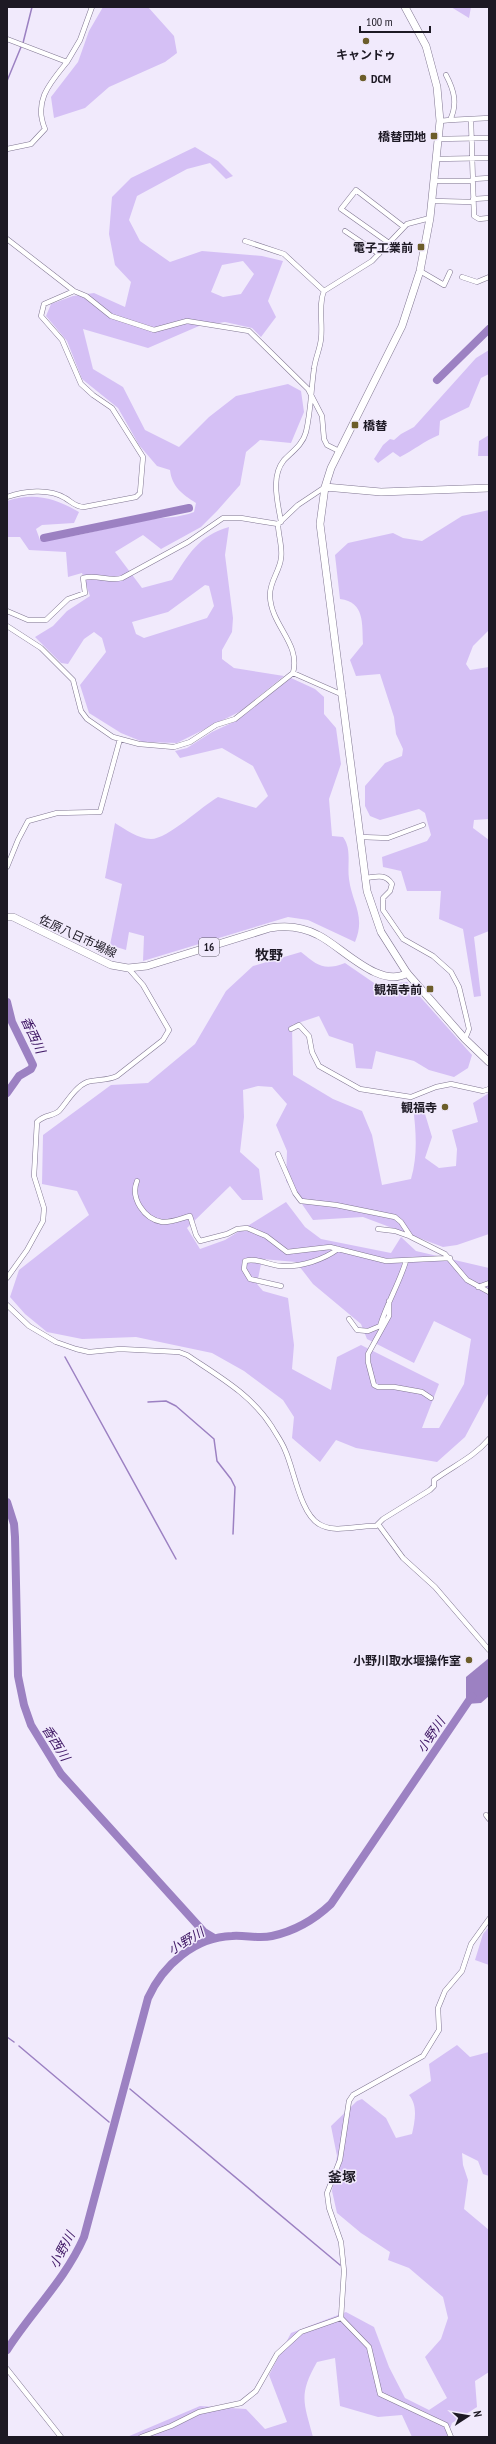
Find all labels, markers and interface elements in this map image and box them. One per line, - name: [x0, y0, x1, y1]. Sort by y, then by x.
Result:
- scale bar: [360, 8, 430, 34]
- text: 100 m: [366, 14, 393, 29]
- marker: キャンドゥ: [361, 36, 371, 46]
- place label: キャンドゥ: [336, 47, 396, 62]
- place label: DCM: [371, 71, 391, 86]
- marker: DCM: [358, 73, 368, 83]
- place label: 橋替団地: [378, 129, 426, 144]
- marker: 橋替団地: [429, 131, 439, 141]
- place label: 電子工業前: [353, 240, 413, 255]
- marker: 電子工業前: [416, 242, 426, 252]
- place label: 橋替: [363, 418, 387, 433]
- marker: 橋替: [350, 420, 360, 430]
- street label: 佐原八日市場線: [37, 911, 119, 961]
- road number: 16: [199, 938, 219, 956]
- district label: 牧野: [255, 946, 283, 964]
- place label: 観福寺前: [374, 982, 422, 997]
- marker: 観福寺前: [425, 984, 435, 994]
- water label: 香西川: [17, 1014, 50, 1058]
- place label: 観福寺: [401, 1100, 437, 1115]
- marker: 観福寺: [440, 1102, 450, 1112]
- place label: 小野川取水堰操作室: [353, 1653, 461, 1668]
- marker: 小野川取水堰操作室: [464, 1655, 474, 1665]
- water label: 小野川: [413, 1712, 450, 1756]
- water label: 香西川: [38, 1722, 75, 1766]
- water label: 小野川: [165, 1923, 209, 1958]
- district label: 釜塚: [328, 2168, 356, 2186]
- water label: 小野川: [45, 2227, 80, 2271]
- north arrow: [448, 2396, 488, 2436]
- text: N: [470, 2410, 485, 2418]

